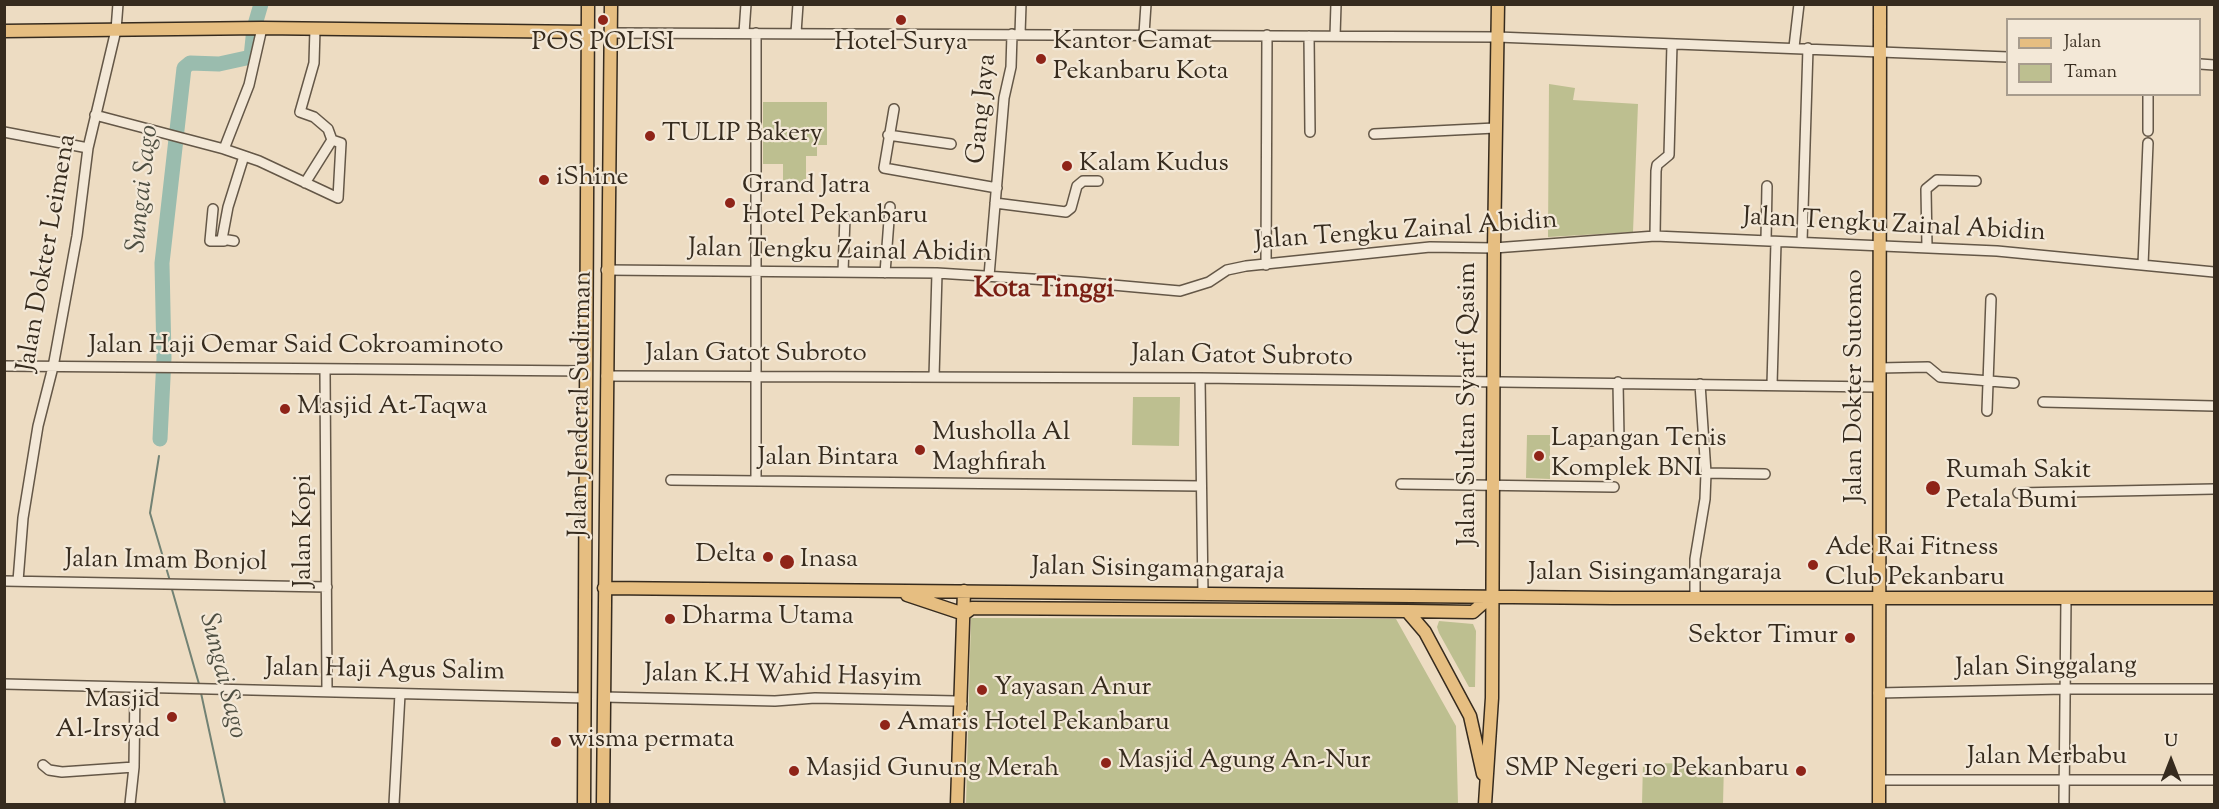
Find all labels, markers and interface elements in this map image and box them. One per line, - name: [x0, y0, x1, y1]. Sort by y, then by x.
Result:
- marker: POS POLISI: [596, 13, 610, 27]
- marker: Hotel Surya: [894, 13, 908, 27]
- legend: [2006, 18, 2201, 96]
- place label: Kantor Camat Pekanbaru Kota: [1053, 28, 1229, 89]
- place label: POS POLISI: [532, 29, 674, 61]
- place label: Hotel Surya: [834, 29, 968, 61]
- text: Jalan: [2064, 30, 2101, 56]
- street label: Gang Jaya: [963, 52, 1005, 166]
- marker: Kantor Camat Pekanbaru Kota: [1034, 52, 1048, 66]
- text: Taman: [2064, 60, 2117, 86]
- place label: TULIP Bakery: [662, 120, 823, 152]
- water label: Sungai Sago: [122, 124, 168, 254]
- marker: TULIP Bakery: [643, 129, 657, 143]
- street label: Jalan Dokter Leimena: [13, 132, 85, 374]
- place label: Kalam Kudus: [1079, 150, 1229, 182]
- marker: Kalam Kudus: [1060, 159, 1074, 173]
- place label: iShine: [556, 164, 629, 196]
- place label: Grand Jatra Hotel Pekanbaru: [742, 172, 928, 234]
- marker: iShine: [537, 173, 551, 187]
- marker: Grand Jatra Hotel Pekanbaru: [723, 196, 737, 210]
- street label: Jalan Tengku Zainal Abidin: [1742, 203, 2046, 251]
- street label: Jalan Tengku Zainal Abidin: [1253, 207, 1559, 259]
- street label: Jalan Tengku Zainal Abidin: [688, 235, 992, 271]
- street label: Jalan Sultan Syarif Qasim: [1454, 262, 1486, 546]
- street label: Jalan Dokter Sutomo: [1841, 269, 1873, 503]
- street label: Jalan Jenderal Sudirman: [565, 270, 601, 538]
- district label: Kota Tinggi: [974, 274, 1114, 308]
- street label: Jalan Haji Oemar Said Cokroaminoto: [89, 332, 503, 364]
- street label: Jalan Gatot Subroto: [645, 340, 867, 372]
- street label: Jalan Gatot Subroto: [1131, 340, 1353, 376]
- place label: Masjid At-Taqwa: [297, 393, 488, 425]
- marker: Masjid At-Taqwa: [278, 402, 292, 416]
- place label: Musholla Al Maghfirah: [932, 419, 1070, 480]
- place label: Lapangan Tenis Komplek BNI: [1551, 425, 1727, 486]
- marker: Musholla Al Maghfirah: [913, 443, 927, 457]
- street label: Jalan Bintara: [758, 444, 898, 476]
- marker: Lapangan Tenis Komplek BNI: [1532, 449, 1546, 463]
- place label: Rumah Sakit Petala Bumi: [1946, 457, 2091, 518]
- street label: Jalan Kopi: [290, 474, 322, 588]
- marker: Rumah Sakit Petala Bumi: [1924, 479, 1942, 497]
- place label: Ade Rai Fitness Club Pekanbaru: [1825, 534, 2005, 596]
- place label: Delta: [696, 541, 756, 573]
- street label: Jalan Imam Bonjol: [64, 546, 268, 580]
- place label: Inasa: [800, 546, 858, 578]
- marker: Delta: [761, 550, 775, 564]
- marker: Inasa: [778, 553, 796, 571]
- street label: Jalan Sisingamangaraja: [1031, 553, 1285, 589]
- marker: Ade Rai Fitness Club Pekanbaru: [1806, 558, 1820, 572]
- street label: Jalan Sisingamangaraja: [1528, 559, 1782, 591]
- place label: Dharma Utama: [682, 603, 854, 635]
- water label: Sungai Sago: [190, 610, 252, 742]
- marker: Dharma Utama: [663, 612, 677, 626]
- place label: Sektor Timur: [1688, 622, 1838, 654]
- marker: Sektor Timur: [1843, 631, 1857, 645]
- street label: Jalan Singgalang: [1955, 652, 2137, 686]
- street label: Jalan Haji Agus Salim: [265, 654, 505, 690]
- street label: Jalan K.H Wahid Hasyim: [644, 660, 922, 696]
- place label: Yayasan Anur: [994, 674, 1151, 706]
- marker: Yayasan Anur: [975, 683, 989, 697]
- place label: Masjid Al-Irsyad: [55, 686, 160, 748]
- place label: Amaris Hotel Pekanbaru: [897, 709, 1170, 741]
- marker: Masjid Al-Irsyad: [165, 710, 179, 724]
- marker: Amaris Hotel Pekanbaru: [878, 718, 892, 732]
- place label: wisma permata: [568, 726, 734, 758]
- north arrow: [2141, 731, 2201, 791]
- text: U: [2164, 731, 2178, 754]
- marker: wisma permata: [549, 735, 563, 749]
- street label: Jalan Merbabu: [1967, 743, 2127, 775]
- place label: Masjid Agung An-Nur: [1118, 747, 1370, 779]
- place label: Masjid Gunung Merah: [806, 755, 1059, 787]
- place label: SMP Negeri 10 Pekanbaru: [1505, 755, 1789, 787]
- marker: Masjid Agung An-Nur: [1099, 756, 1113, 770]
- marker: Masjid Gunung Merah: [787, 764, 801, 778]
- marker: SMP Negeri 10 Pekanbaru: [1794, 764, 1808, 778]

